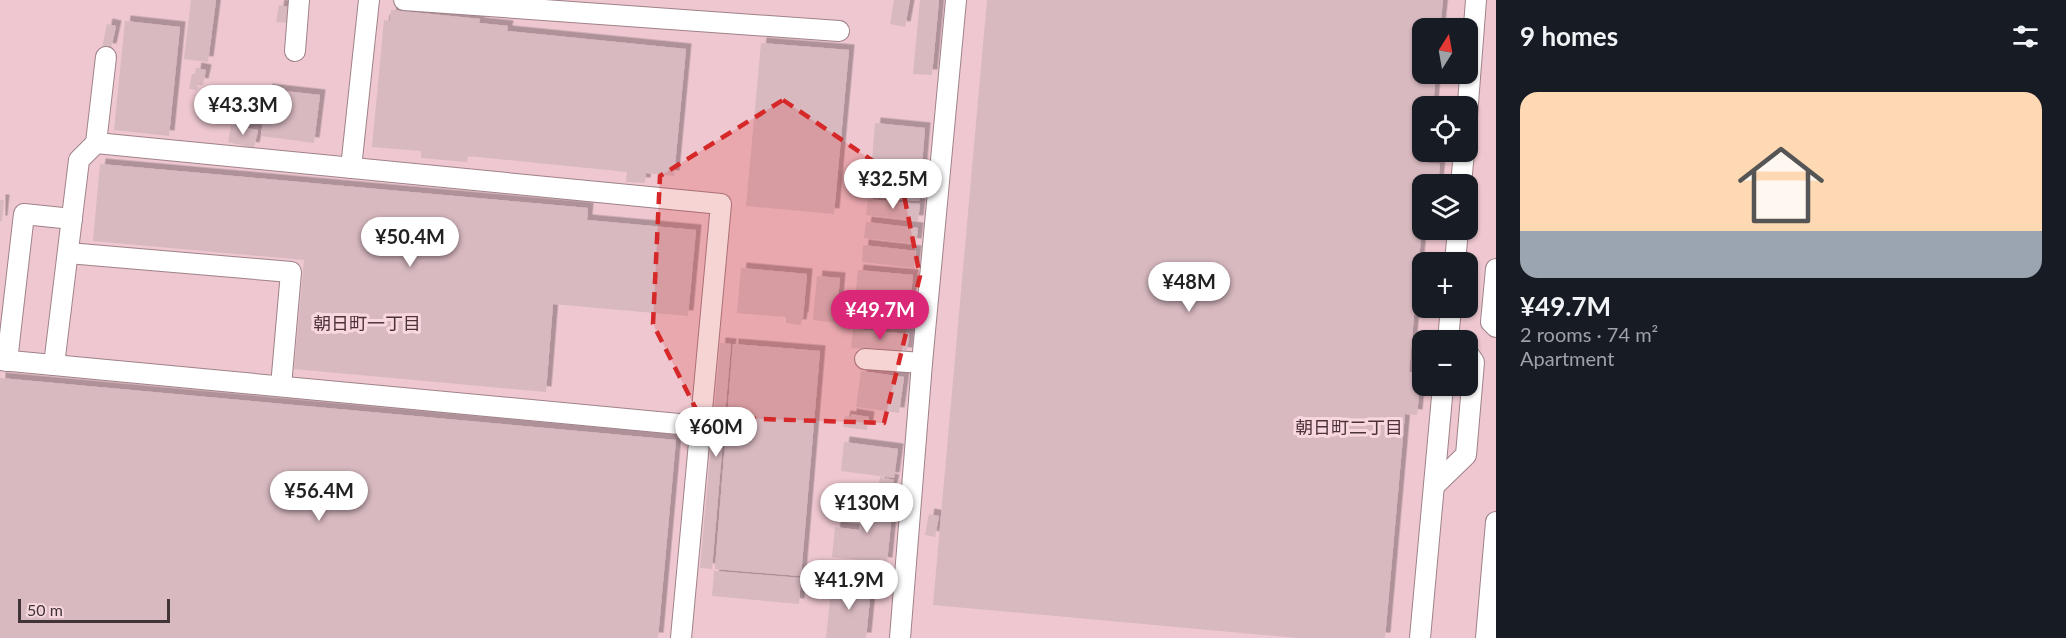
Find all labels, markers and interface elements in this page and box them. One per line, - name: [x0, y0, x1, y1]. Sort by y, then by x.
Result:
- north arrow: [1412, 18, 1478, 84]
- map controls: [1412, 18, 1478, 396]
- text: 9 homes: [1520, 20, 1618, 52]
- icon: filters: [2009, 20, 2042, 53]
- pin: ¥43.3M: [194, 85, 292, 136]
- text: ¥43.3M: [208, 92, 278, 116]
- button: locate: [1412, 96, 1478, 162]
- icon: home: [1727, 131, 1835, 239]
- pin: ¥32.5M: [844, 159, 942, 210]
- text: ¥32.5M: [858, 166, 928, 190]
- button: layers: [1412, 174, 1478, 240]
- pin: ¥50.4M: [361, 217, 459, 268]
- text: ¥50.4M: [375, 224, 445, 248]
- button: +: [1412, 252, 1478, 318]
- pin: ¥48M: [1153, 262, 1225, 313]
- text: ¥48M: [1162, 269, 1216, 293]
- pin: ¥49.7M: [831, 290, 929, 341]
- text: ¥49.7M: [1520, 290, 1611, 322]
- text: ¥49.7M: [845, 297, 915, 321]
- district label: 朝日町一丁目: [313, 312, 421, 334]
- text: 2 rooms · 74 m²: [1520, 322, 1658, 346]
- button: −: [1412, 330, 1478, 396]
- text: Apartment: [1520, 346, 1614, 370]
- pin: ¥60M: [680, 407, 752, 458]
- text: ¥60M: [689, 414, 743, 438]
- district label: 朝日町二丁目: [1295, 416, 1403, 438]
- pin: ¥56.4M: [270, 471, 368, 522]
- text: ¥56.4M: [284, 478, 354, 502]
- pin: ¥130M: [825, 483, 909, 534]
- text: ¥130M: [834, 490, 900, 514]
- pin: ¥41.9M: [800, 560, 898, 611]
- text: ¥41.9M: [814, 567, 884, 591]
- scale bar: [18, 596, 170, 624]
- text: 50 m: [27, 600, 63, 619]

